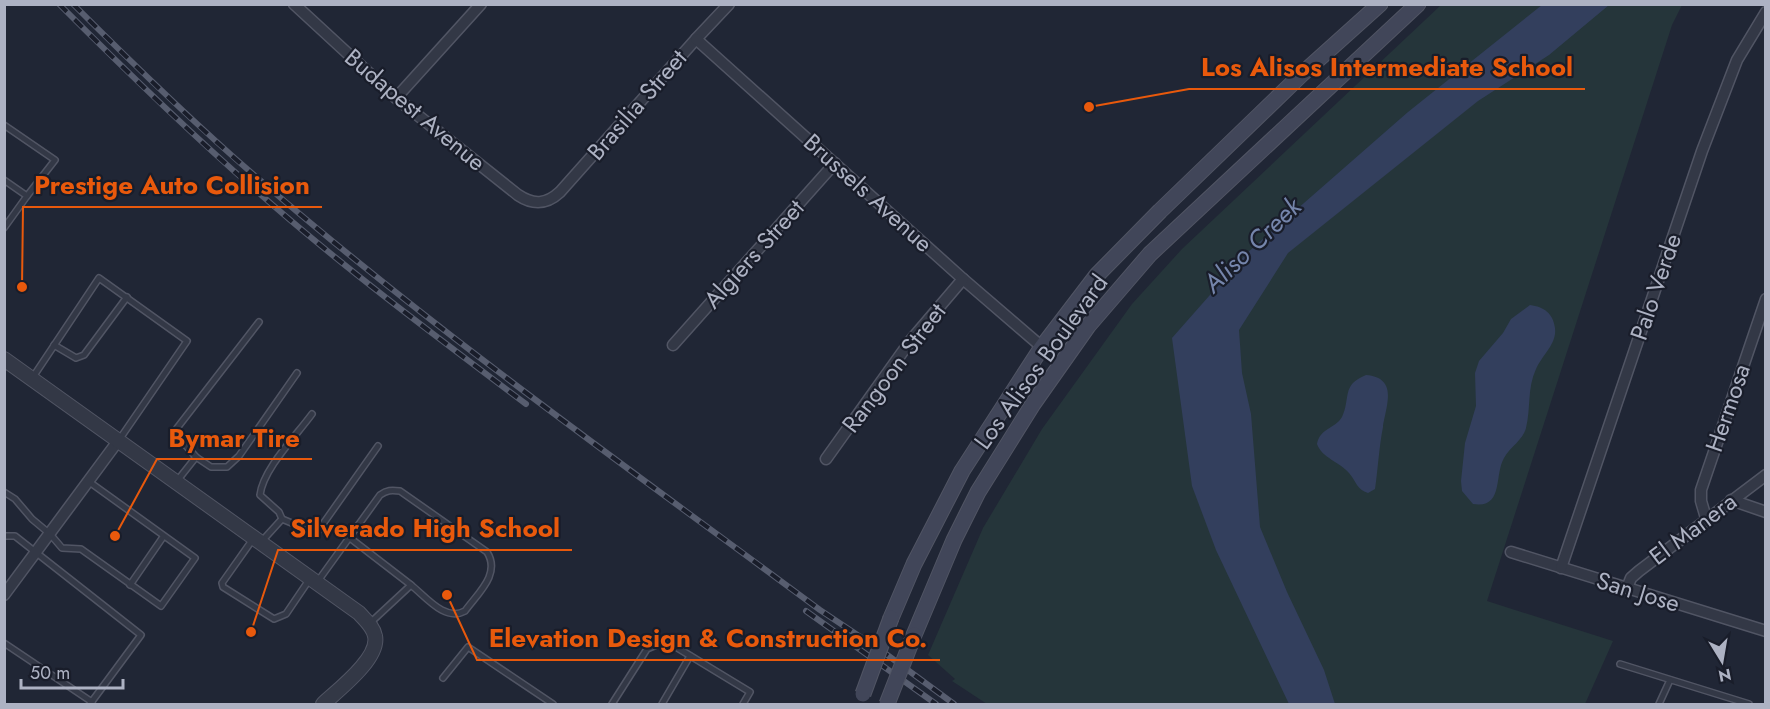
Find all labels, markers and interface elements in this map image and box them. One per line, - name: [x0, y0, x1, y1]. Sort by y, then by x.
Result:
- street label: Budapest Avenue: [337, 40, 493, 179]
- street label: Brasilia Street: [579, 41, 695, 168]
- callout: Los Alisos Intermediate School: [1189, 45, 1585, 89]
- text: Los Alisos Intermediate School: [1201, 48, 1573, 86]
- street label: Brussels Avenue: [796, 125, 941, 260]
- callout: Prestige Auto Collision: [23, 163, 322, 207]
- text: Prestige Auto Collision: [34, 166, 310, 204]
- water label: Aliso Creek: [1194, 187, 1311, 302]
- street label: Algiers Street: [695, 191, 812, 316]
- street label: Palo Verde: [1621, 229, 1690, 345]
- street label: Los Alisos Boulevard: [965, 267, 1116, 456]
- street label: Rangoon Street: [833, 295, 954, 440]
- street label: Hermosa: [1696, 359, 1759, 456]
- callout: Bymar Tire: [157, 415, 312, 459]
- text: Bymar Tire: [168, 419, 300, 457]
- street label: El Manera: [1642, 484, 1744, 573]
- callout: Silverado High School: [278, 506, 572, 550]
- text: Silverado High School: [290, 509, 560, 547]
- street label: San Jose: [1592, 562, 1684, 621]
- callout: Elevation Design & Construction Co.: [477, 616, 940, 660]
- text: Elevation Design & Construction Co.: [489, 619, 927, 657]
- north arrow: [1692, 631, 1752, 691]
- scale bar: [21, 652, 123, 690]
- text: 50 m: [30, 660, 70, 686]
- text: N: [1716, 663, 1733, 688]

